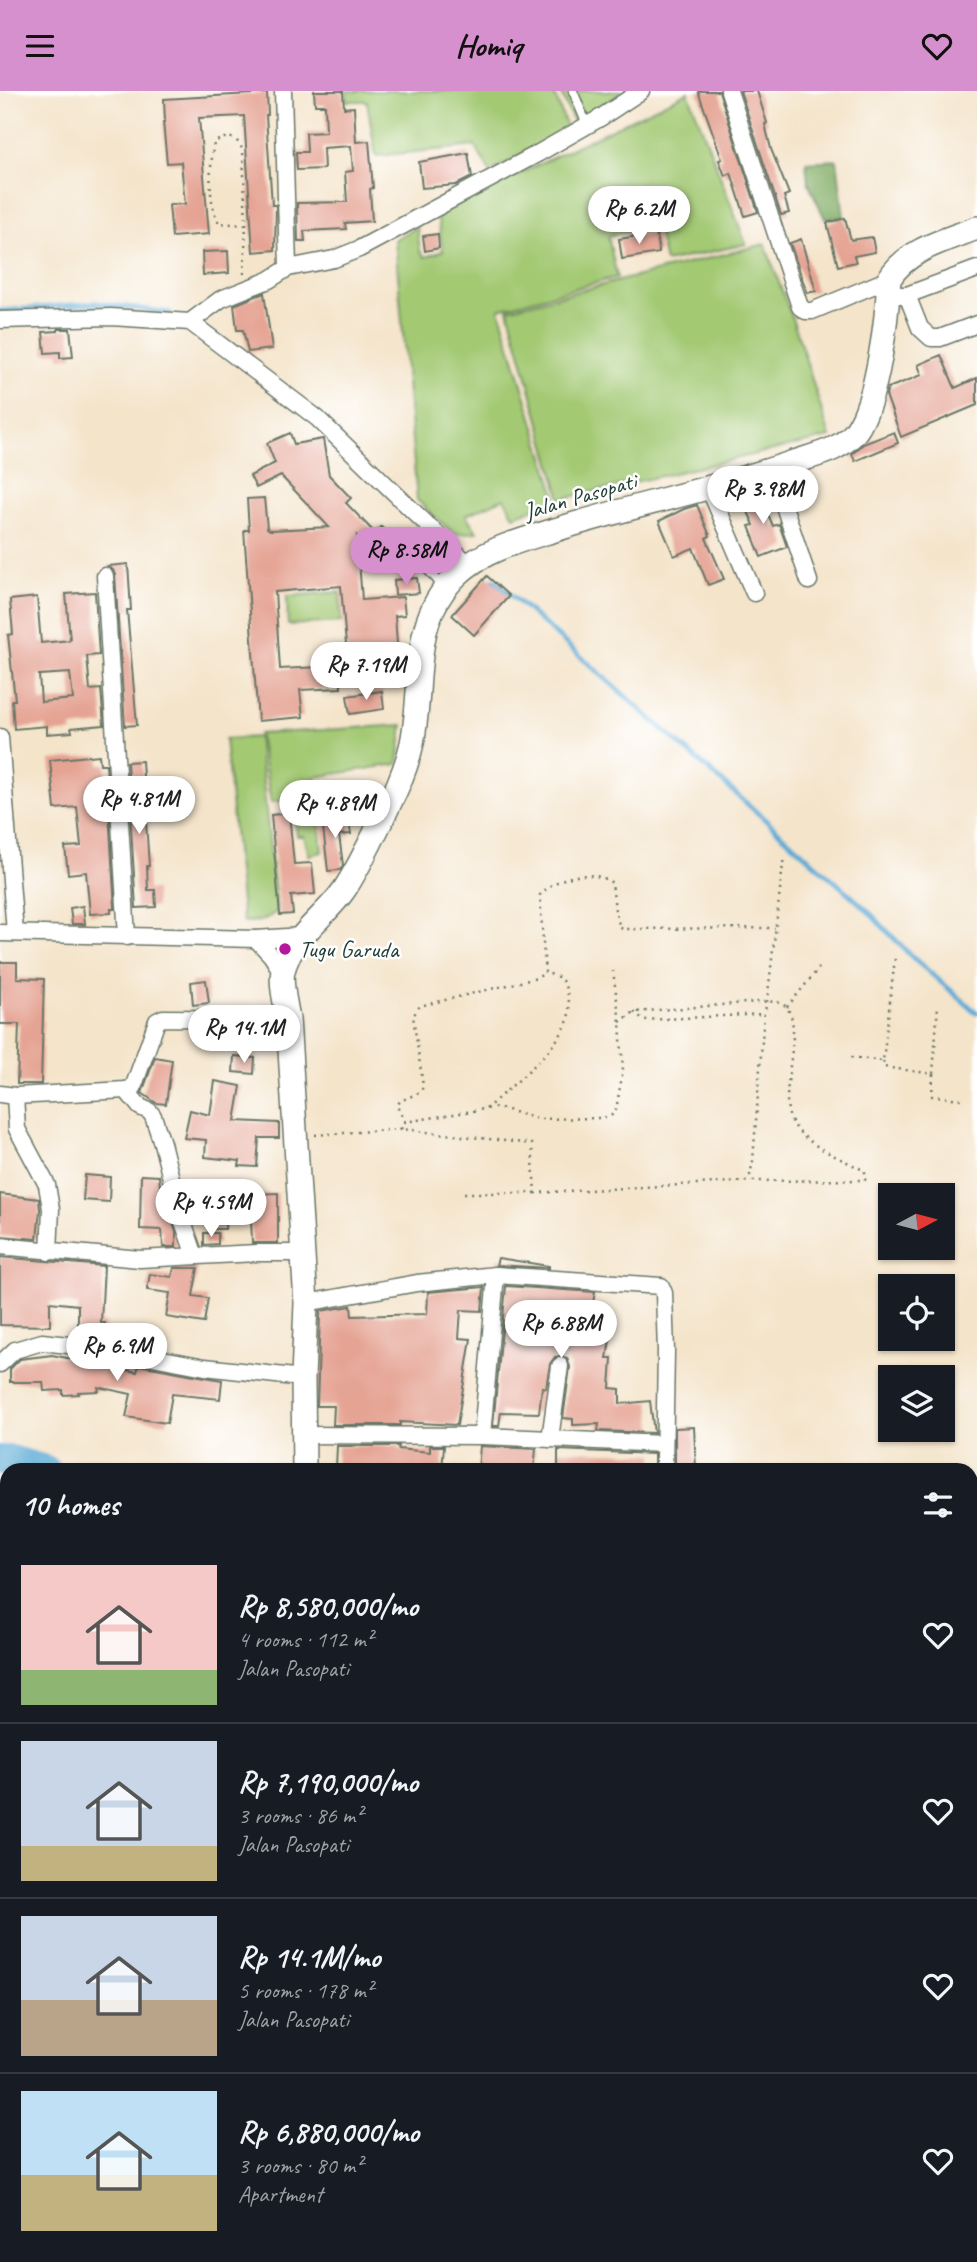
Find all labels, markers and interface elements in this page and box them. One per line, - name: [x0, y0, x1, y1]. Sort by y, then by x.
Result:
- text: Homiq: [455, 25, 522, 66]
- icon: menu: [21, 27, 59, 65]
- icon: heart: [918, 27, 956, 65]
- pin: Rp 6.2M: [574, 187, 704, 246]
- text: Rp 6.2M: [604, 194, 674, 223]
- street label: Jalan Pasopati: [519, 465, 643, 527]
- pin: Rp 3.98M: [691, 467, 835, 526]
- text: Rp 3.98M: [723, 474, 803, 503]
- pin: Rp 8.58M: [334, 527, 478, 587]
- text: Rp 8.58M: [366, 535, 446, 564]
- pin: Rp 7.19M: [294, 643, 438, 702]
- text: Rp 7.19M: [326, 650, 406, 679]
- pin: Rp 4.81M: [67, 777, 211, 836]
- pin: Rp 4.89M: [263, 781, 407, 840]
- text: Rp 4.81M: [99, 784, 179, 813]
- text: Rp 4.89M: [295, 788, 375, 817]
- place label: Tugu Garuda: [299, 934, 400, 964]
- marker: Tugu Garuda: [277, 941, 293, 957]
- pin: Rp 14.1M: [172, 1005, 316, 1065]
- text: Rp 14.1M: [204, 1013, 284, 1042]
- pin: Rp 4.59M: [139, 1179, 283, 1239]
- north arrow: [878, 1183, 956, 1260]
- map controls: [878, 1183, 955, 1442]
- text: Rp 4.59M: [172, 1187, 250, 1216]
- button: locate: [878, 1274, 955, 1351]
- pin: Rp 6.88M: [489, 1301, 633, 1360]
- text: Rp 6.88M: [521, 1308, 601, 1337]
- pin: Rp 6.9M: [52, 1323, 182, 1383]
- text: Rp 6.9M: [82, 1331, 152, 1360]
- button: layers: [878, 1365, 955, 1442]
- text: 10 homes: [21, 1486, 119, 1524]
- icon: filters: [919, 1486, 957, 1524]
- text: Rp 8,580,000/mo: [238, 1587, 418, 1625]
- icon: home: [77, 1593, 161, 1677]
- icon: heart: [919, 1616, 957, 1654]
- text: 4 rooms · 112 m²: [238, 1625, 373, 1654]
- text: Jalan Pasopati: [238, 1654, 349, 1683]
- text: Rp 7,190,000/mo: [238, 1763, 418, 1801]
- icon: home: [77, 1769, 161, 1853]
- icon: heart: [919, 1792, 957, 1830]
- text: 3 rooms · 86 m²: [238, 1801, 362, 1830]
- text: Jalan Pasopati: [238, 1830, 349, 1859]
- text: Rp 14.1M/mo: [238, 1938, 380, 1976]
- icon: home: [77, 1944, 161, 2028]
- icon: heart: [919, 1967, 957, 2005]
- text: 5 rooms · 178 m²: [238, 1976, 373, 2005]
- text: Jalan Pasopati: [238, 2005, 349, 2034]
- text: Rp 6,880,000/mo: [238, 2113, 419, 2151]
- icon: home: [77, 2119, 161, 2203]
- icon: heart: [919, 2142, 957, 2180]
- text: 3 rooms · 80 m²: [238, 2151, 362, 2180]
- text: Apartment: [238, 2180, 323, 2209]

